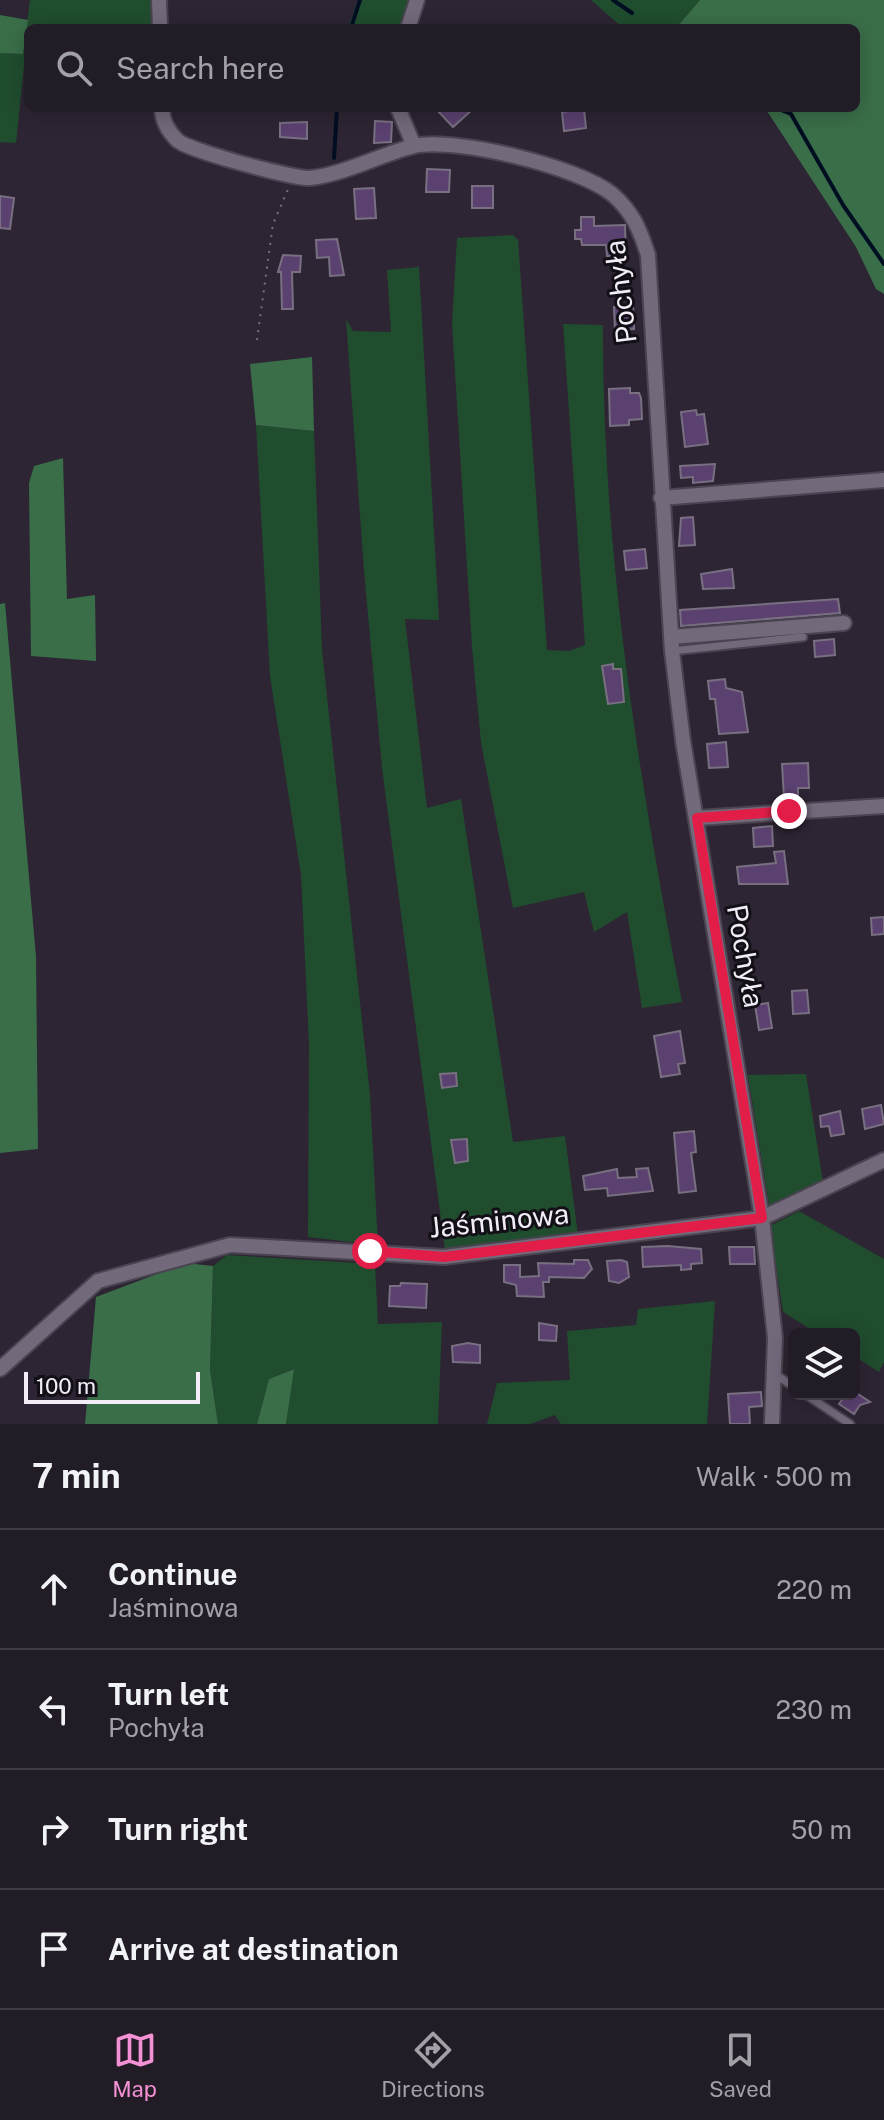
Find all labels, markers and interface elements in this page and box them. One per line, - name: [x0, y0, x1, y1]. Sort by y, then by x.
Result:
- search box: [24, 24, 860, 112]
- icon: search: [52, 46, 96, 90]
- text: Search here: [116, 50, 284, 86]
- street label: Pochyła: [597, 238, 643, 346]
- route end: [771, 793, 807, 829]
- street label: Pochyła: [721, 902, 771, 1010]
- street label: Jaśminowa: [427, 1196, 571, 1244]
- route start: [352, 1233, 388, 1269]
- map controls: [788, 1328, 860, 1400]
- button: layers: [788, 1328, 860, 1400]
- scale bar: [24, 1368, 200, 1404]
- text: 100 m: [36, 1373, 96, 1399]
- text: 7 min: [32, 1456, 121, 1496]
- text: Walk · 500 m: [696, 1461, 852, 1492]
- text: Continue: [108, 1556, 238, 1592]
- icon: ahead: [32, 1567, 76, 1611]
- text: 220 m: [776, 1574, 852, 1605]
- text: Jaśminowa: [108, 1592, 238, 1623]
- text: Turn left: [108, 1676, 229, 1712]
- icon: left: [32, 1687, 76, 1731]
- text: 230 m: [776, 1694, 852, 1725]
- text: Pochyła: [108, 1712, 205, 1743]
- icon: right: [32, 1807, 76, 1851]
- text: Turn right: [108, 1811, 248, 1847]
- text: 50 m: [791, 1814, 852, 1845]
- icon: arrive: [32, 1927, 76, 1971]
- text: Arrive at destination: [108, 1931, 399, 1967]
- tab: Map: [112, 2028, 157, 2102]
- tab: Directions: [381, 2028, 485, 2102]
- tab: Saved: [709, 2028, 772, 2102]

